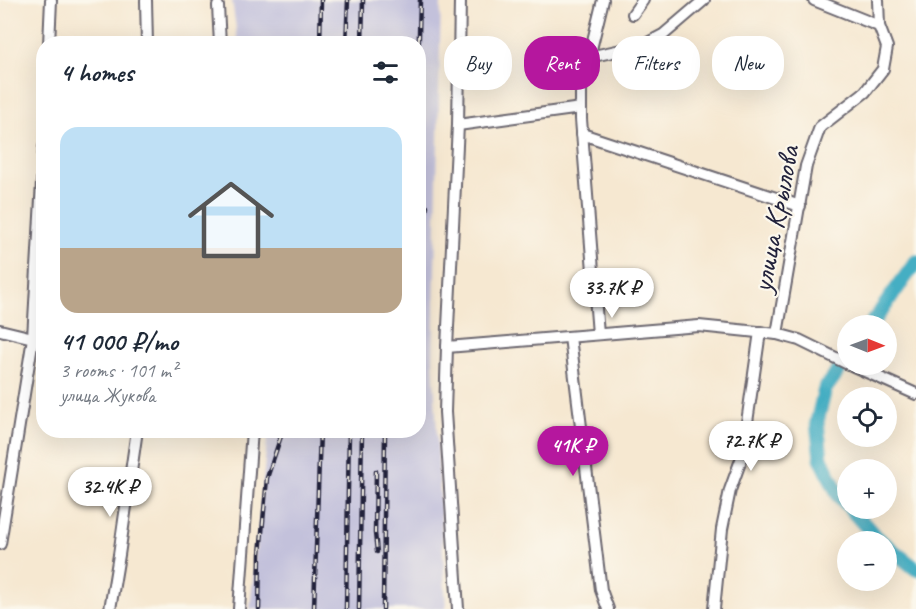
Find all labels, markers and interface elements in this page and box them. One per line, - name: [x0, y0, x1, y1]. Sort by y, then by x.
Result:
- chip: Buy: [444, 36, 512, 90]
- chip: Rent: [524, 36, 600, 90]
- chip: Filters: [612, 36, 700, 90]
- chip: New: [712, 36, 784, 90]
- text: 4 homes: [60, 56, 133, 89]
- icon: filters: [369, 56, 402, 89]
- street label: улица Крылова: [742, 141, 808, 298]
- icon: home: [177, 166, 285, 274]
- pin: 33.7K ₽: [557, 268, 667, 319]
- text: 33.7K ₽: [584, 275, 640, 300]
- north arrow: [837, 315, 897, 375]
- map controls: [837, 315, 897, 591]
- text: 41 000 ₽/mo: [60, 325, 178, 358]
- text: 3 rooms · 101 m²: [60, 358, 177, 383]
- text: улица Жукова: [60, 383, 155, 408]
- button: locate: [837, 387, 897, 447]
- pin: 72.7K ₽: [696, 421, 806, 472]
- pin: 41K ₽: [531, 426, 615, 477]
- text: 72.7K ₽: [723, 428, 779, 453]
- text: 41K ₽: [551, 433, 595, 458]
- button: +: [837, 459, 897, 519]
- pin: 32.4K ₽: [55, 467, 165, 518]
- text: 32.4K ₽: [82, 474, 138, 499]
- button: −: [837, 531, 897, 591]

